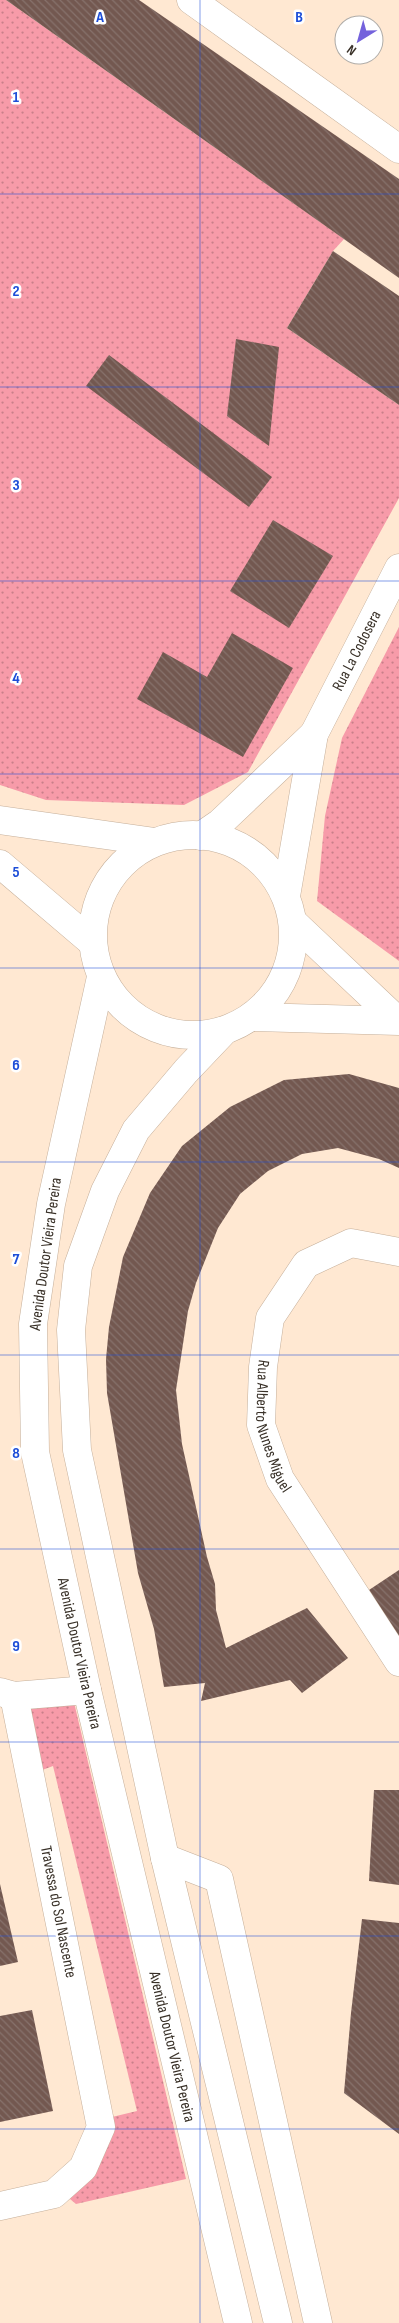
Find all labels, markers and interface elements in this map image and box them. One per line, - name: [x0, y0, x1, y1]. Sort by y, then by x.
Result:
- text: A: [95, 8, 104, 27]
- text: B: [295, 8, 303, 27]
- north arrow: [334, 15, 384, 65]
- text: N: [343, 41, 360, 59]
- text: 1: [13, 88, 20, 107]
- text: 2: [12, 282, 20, 301]
- text: 3: [12, 476, 20, 495]
- street label: Rua La Codosera: [328, 607, 385, 694]
- text: 4: [12, 669, 20, 688]
- text: 5: [12, 863, 20, 882]
- text: 6: [12, 1056, 20, 1075]
- street label: Avenida Doutor Vieira Pereira: [26, 1176, 66, 1333]
- text: 7: [13, 1250, 20, 1269]
- street label: Rua Alberto Nunes Miguel: [252, 1359, 296, 1496]
- text: 8: [12, 1444, 20, 1463]
- street label: Avenida Doutor Vieira Pereira: [53, 1575, 105, 1731]
- text: 9: [12, 1637, 20, 1656]
- street label: Travessa do Sol Nascente: [36, 1844, 80, 1980]
- street label: Avenida Doutor Vieira Pereira: [145, 1968, 199, 2124]

